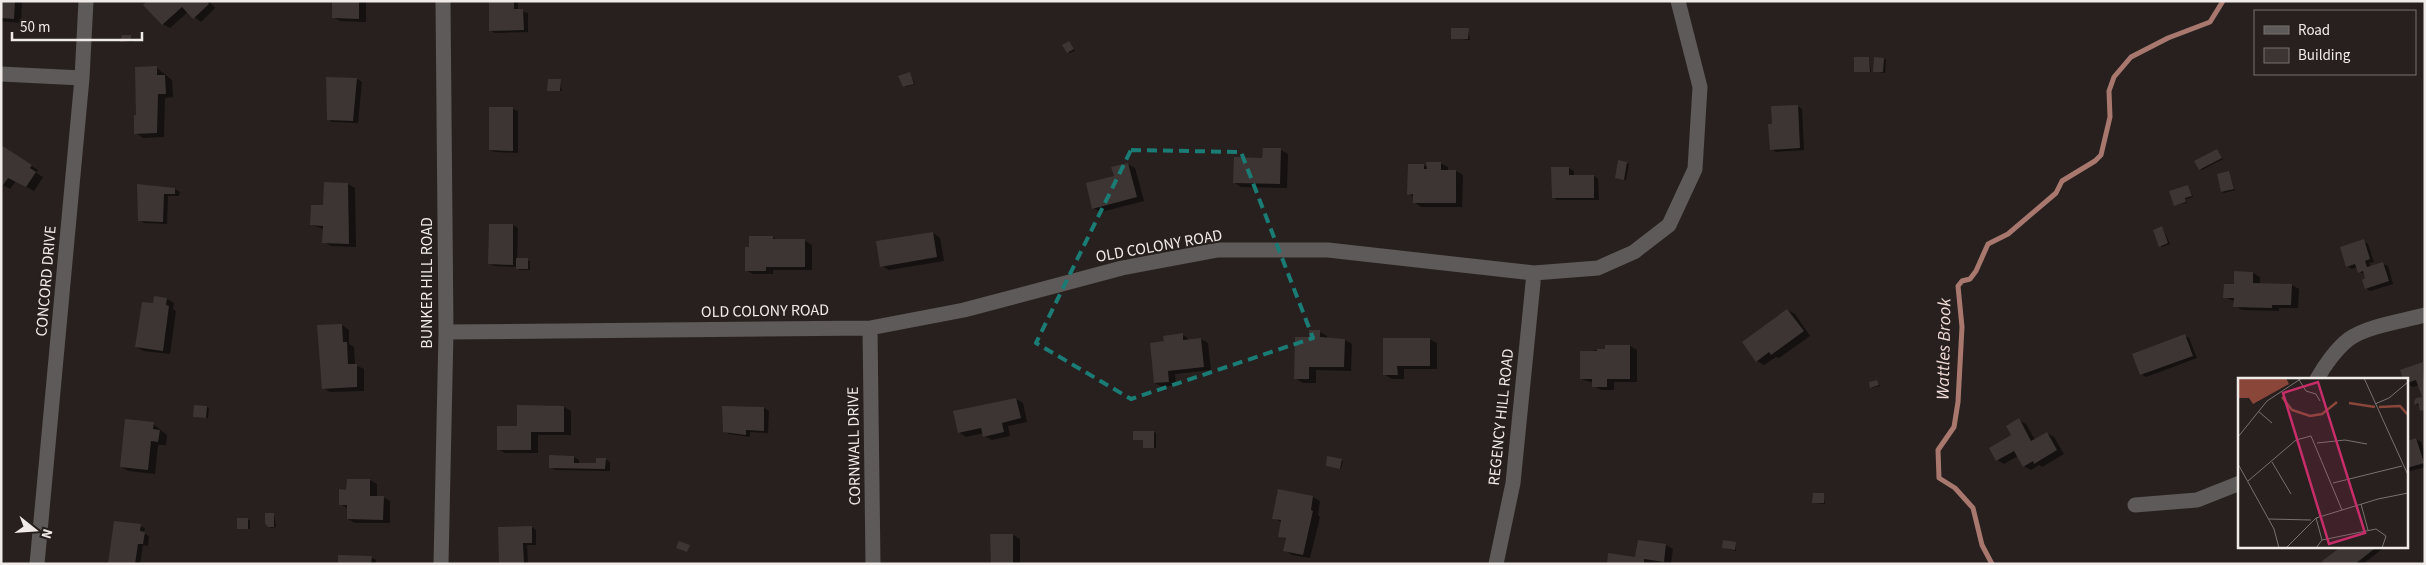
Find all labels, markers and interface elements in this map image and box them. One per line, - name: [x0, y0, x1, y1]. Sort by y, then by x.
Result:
- scale bar: [12, 10, 142, 42]
- legend: [2254, 10, 2416, 75]
- text: 50 m: [20, 17, 50, 38]
- text: Road: [2298, 20, 2330, 41]
- text: Building: [2298, 45, 2351, 66]
- street label: BUNKER HILL ROAD: [416, 217, 438, 349]
- street label: OLD COLONY ROAD: [1094, 224, 1224, 268]
- street label: CONCORD DRIVE: [30, 225, 62, 337]
- water label: Wattles Brook: [1931, 297, 1957, 400]
- street label: OLD COLONY ROAD: [701, 299, 829, 323]
- street label: REGENCY HILL ROAD: [1483, 347, 1519, 487]
- inset map: [2238, 378, 2408, 548]
- street label: CORNWALL DRIVE: [842, 387, 866, 505]
- north arrow: [10, 505, 60, 555]
- text: N: [36, 526, 57, 541]

